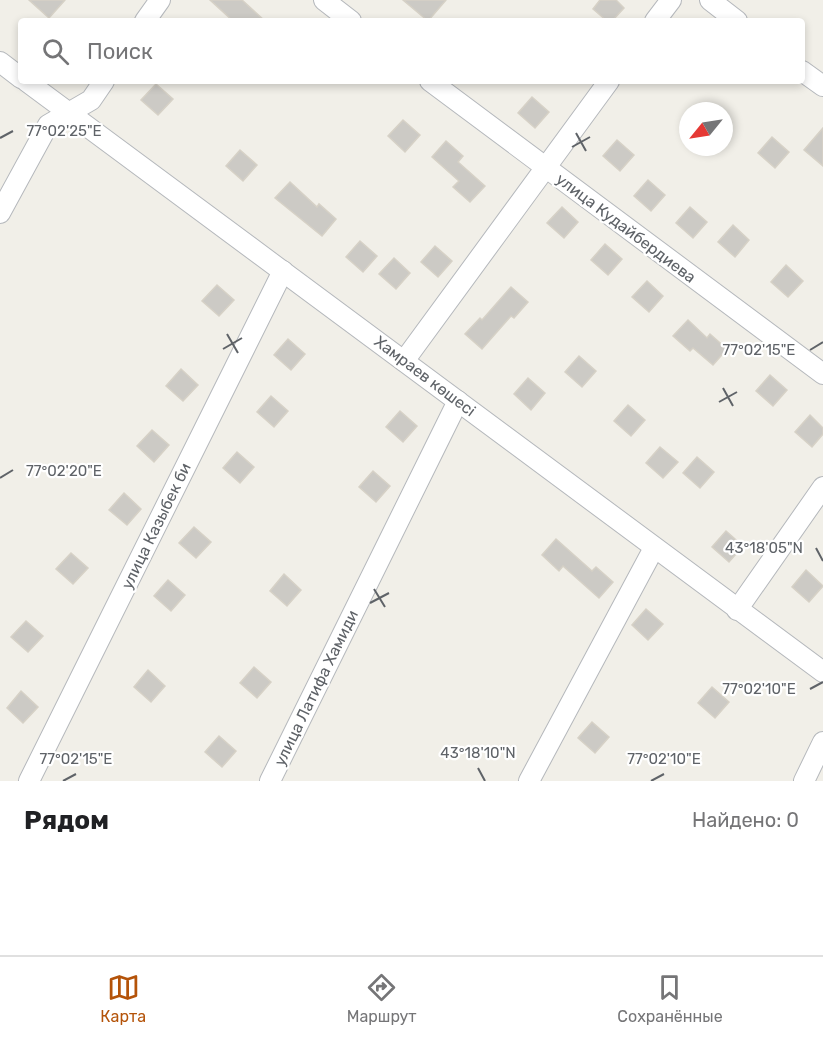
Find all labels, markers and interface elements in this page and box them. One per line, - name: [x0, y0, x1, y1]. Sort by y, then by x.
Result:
- search box: [18, 18, 805, 84]
- icon: search: [39, 35, 72, 68]
- text: Поиск: [87, 38, 153, 65]
- north arrow: [679, 102, 733, 156]
- text: 77°02'25"E: [26, 122, 102, 140]
- street label: улица Кудайбердиева: [552, 169, 700, 287]
- street label: Хамраев көшесі: [371, 332, 479, 420]
- text: 77°02'15"E: [723, 341, 795, 359]
- street label: улица Казыбек би: [117, 460, 195, 592]
- text: 77°02'20"E: [26, 462, 102, 480]
- text: 43°18'05"N: [725, 539, 803, 557]
- street label: улица Латифа Хамиди: [270, 607, 362, 769]
- text: 77°02'10"E: [722, 680, 796, 698]
- text: 43°18'10"N: [440, 744, 516, 762]
- text: 77°02'15"E: [40, 750, 112, 768]
- text: 77°02'10"E: [627, 750, 701, 768]
- text: Рядом: [24, 805, 109, 836]
- text: Найдено: 0: [692, 808, 799, 832]
- tab: Карта: [100, 971, 146, 1026]
- tab: Маршрут: [347, 971, 417, 1026]
- tab: Сохранённые: [617, 971, 723, 1026]

